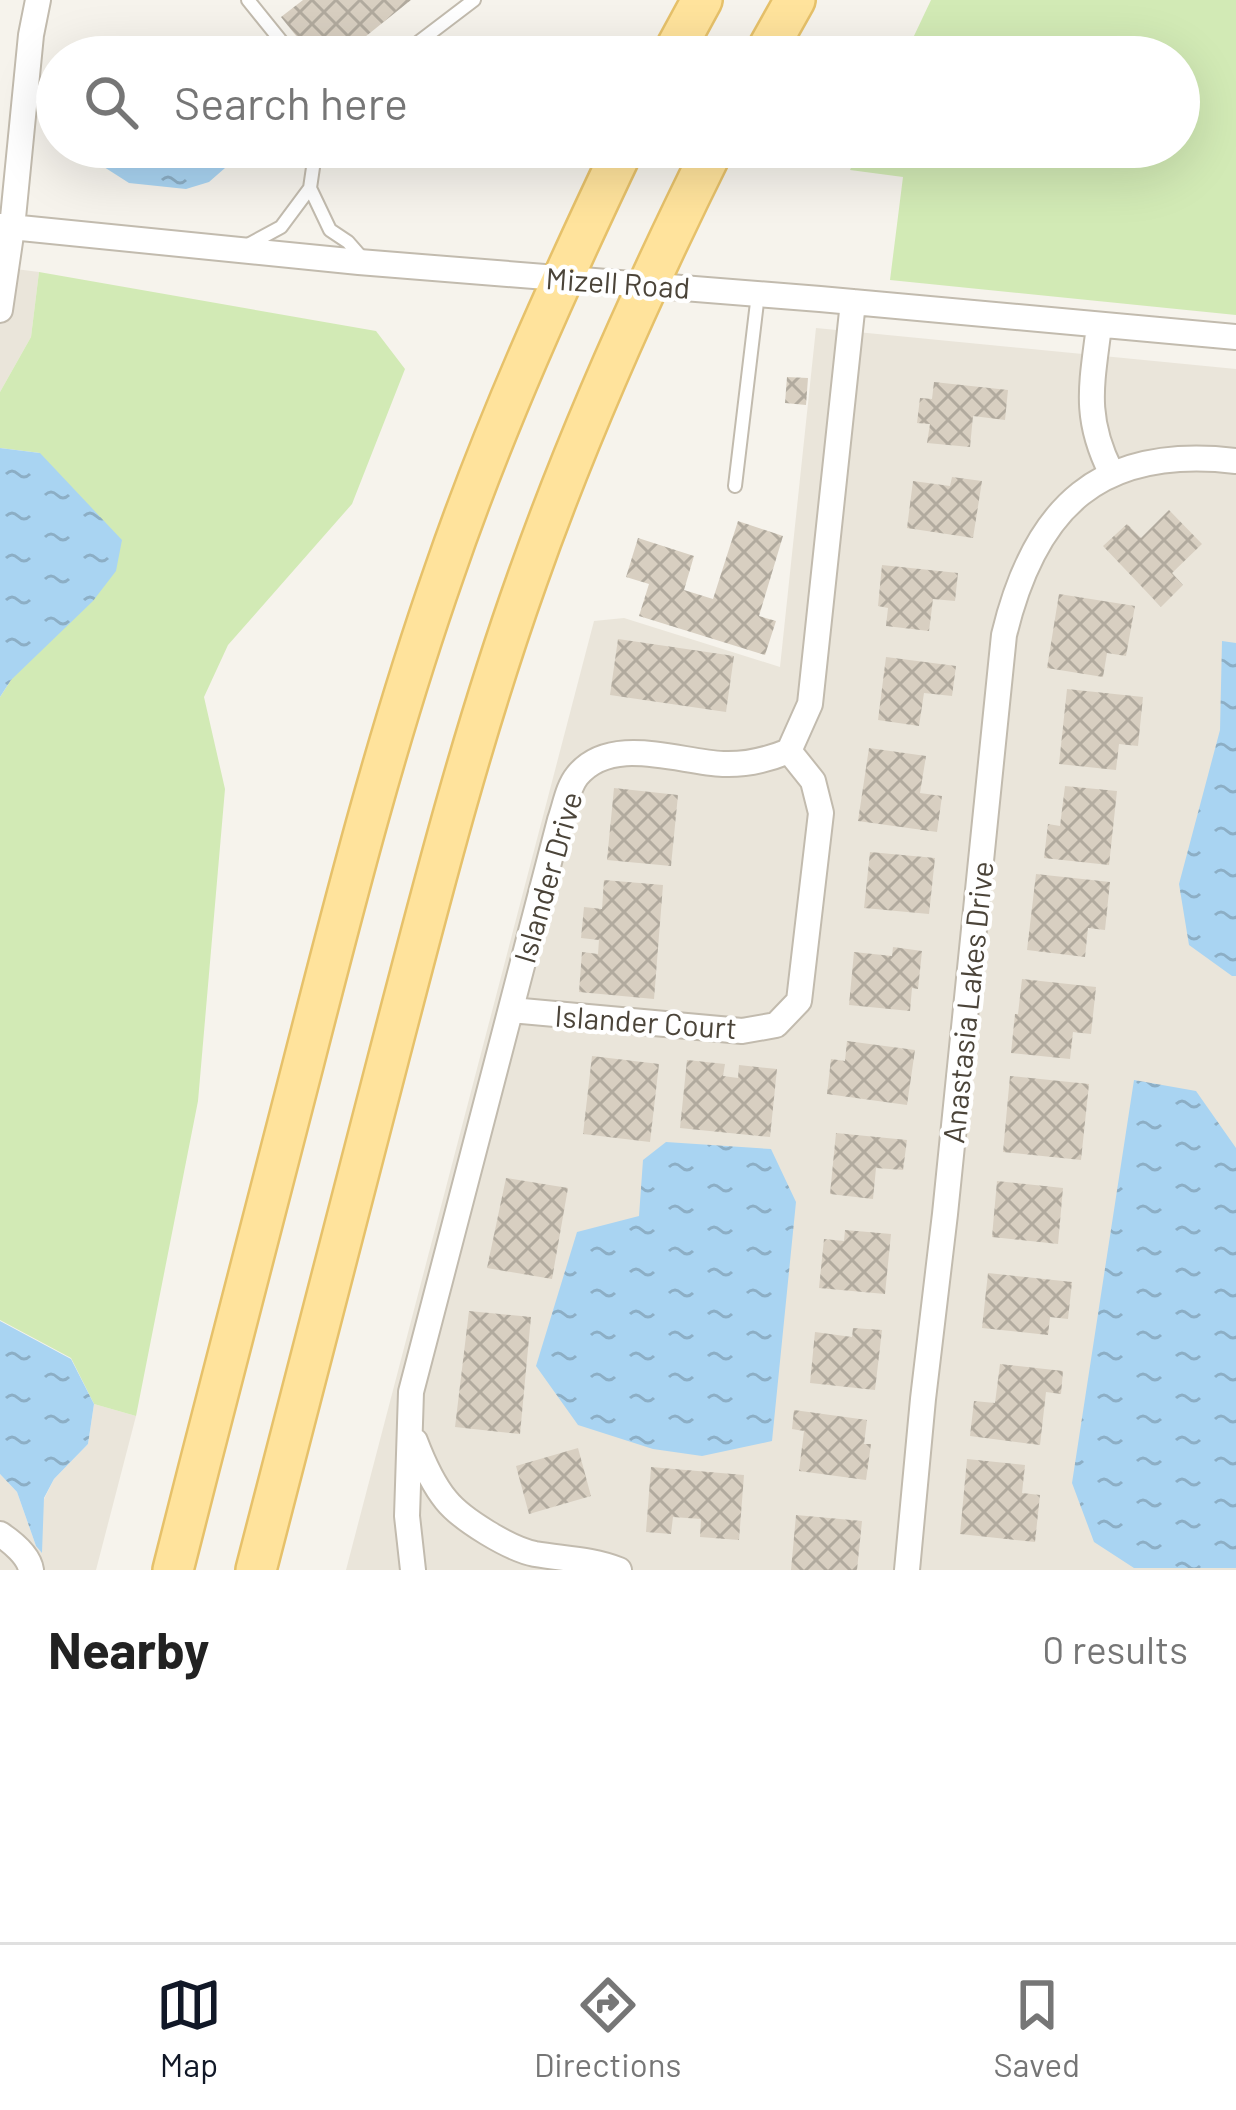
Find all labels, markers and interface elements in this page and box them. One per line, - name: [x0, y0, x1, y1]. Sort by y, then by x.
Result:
- search box: [36, 36, 1200, 168]
- icon: search: [78, 69, 144, 135]
- text: Search here: [174, 75, 408, 129]
- street label: Mizell Road: [545, 259, 691, 305]
- street label: Islander Drive: [505, 787, 589, 967]
- street label: Anastasia Lakes Drive: [934, 859, 1000, 1145]
- street label: Islander Court: [554, 997, 738, 1045]
- text: Nearby: [48, 1618, 209, 1679]
- text: 0 results: [1042, 1625, 1188, 1672]
- tab: Map: [156, 1972, 222, 2084]
- tab: Directions: [534, 1972, 681, 2084]
- tab: Saved: [993, 1972, 1080, 2084]

